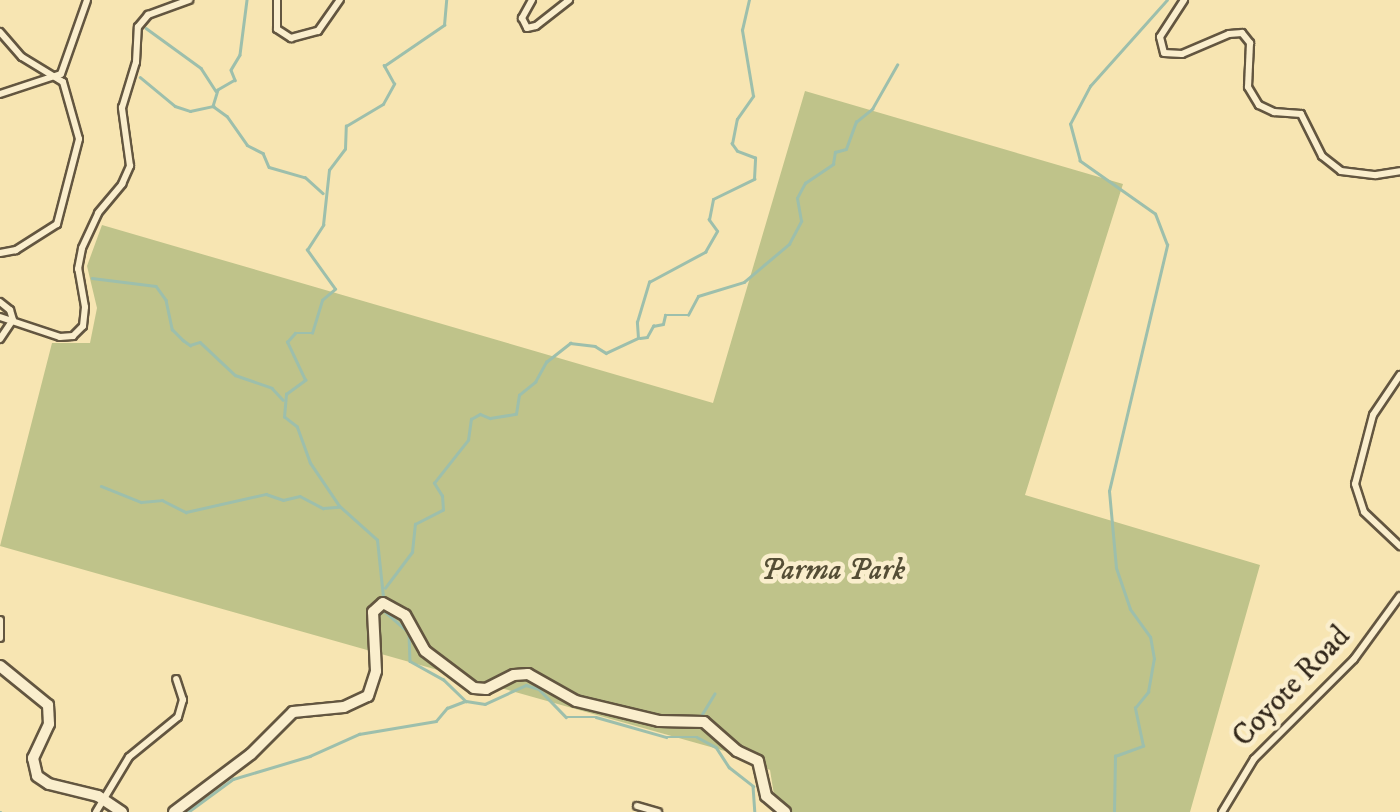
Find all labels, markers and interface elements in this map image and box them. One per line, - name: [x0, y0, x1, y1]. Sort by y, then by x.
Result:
- park label: Parma Park: [761, 553, 905, 589]
- street label: Coyote Road: [1226, 619, 1358, 755]

